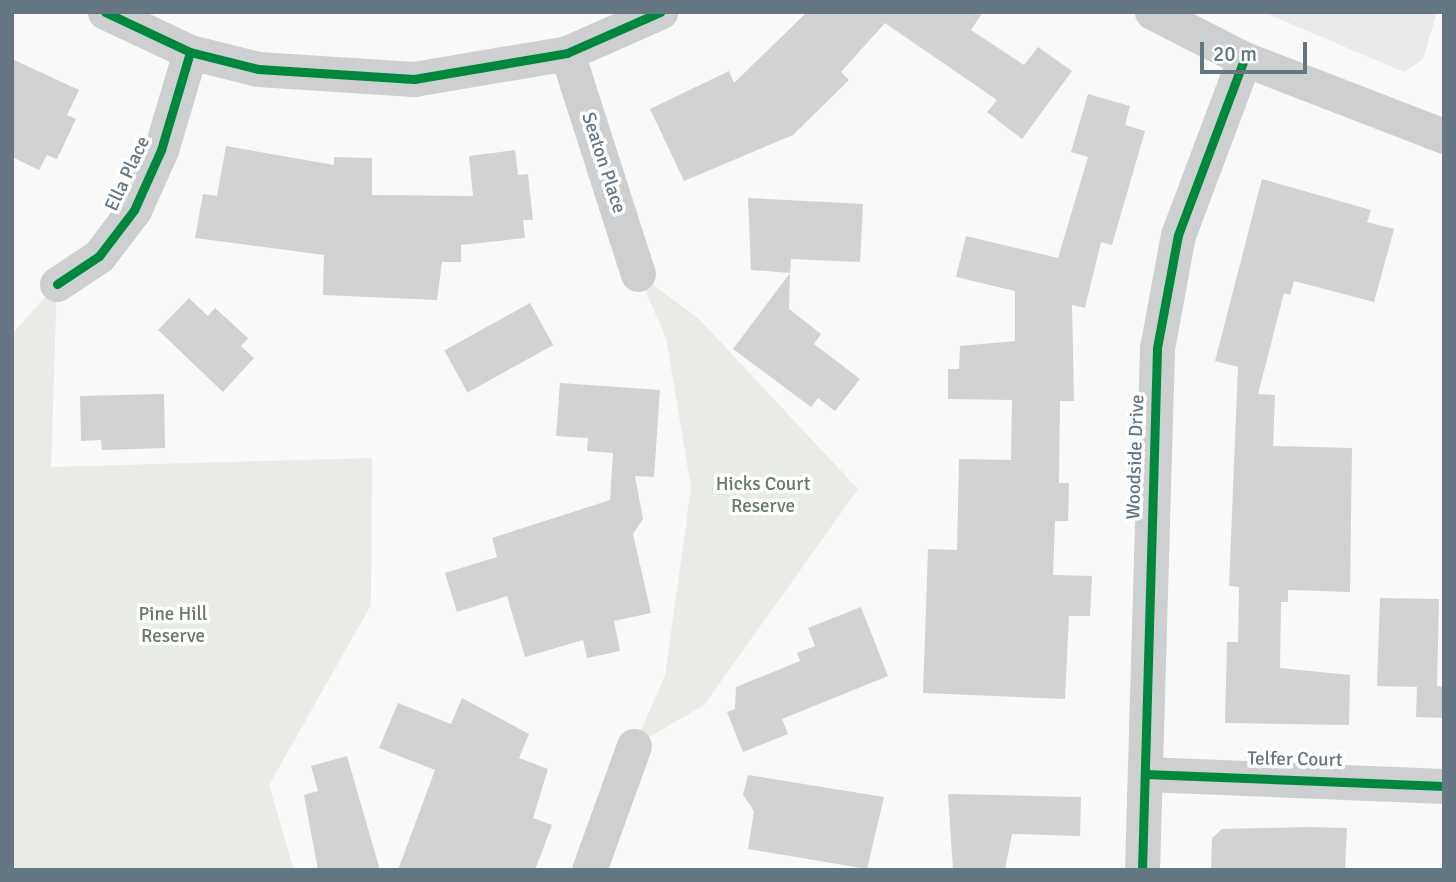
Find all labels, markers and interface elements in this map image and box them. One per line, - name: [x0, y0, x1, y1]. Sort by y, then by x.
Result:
- scale bar: [1204, 28, 1311, 72]
- text: 20 m: [1213, 41, 1257, 67]
- street label: Seaton Place: [576, 110, 630, 216]
- street label: Ella Place: [101, 133, 155, 215]
- street label: Woodside Drive: [1122, 394, 1150, 520]
- park label: Hicks Court Reserve: [716, 474, 810, 518]
- park label: Pine Hill Reserve: [139, 604, 207, 648]
- street label: Telfer Court: [1247, 748, 1343, 772]

